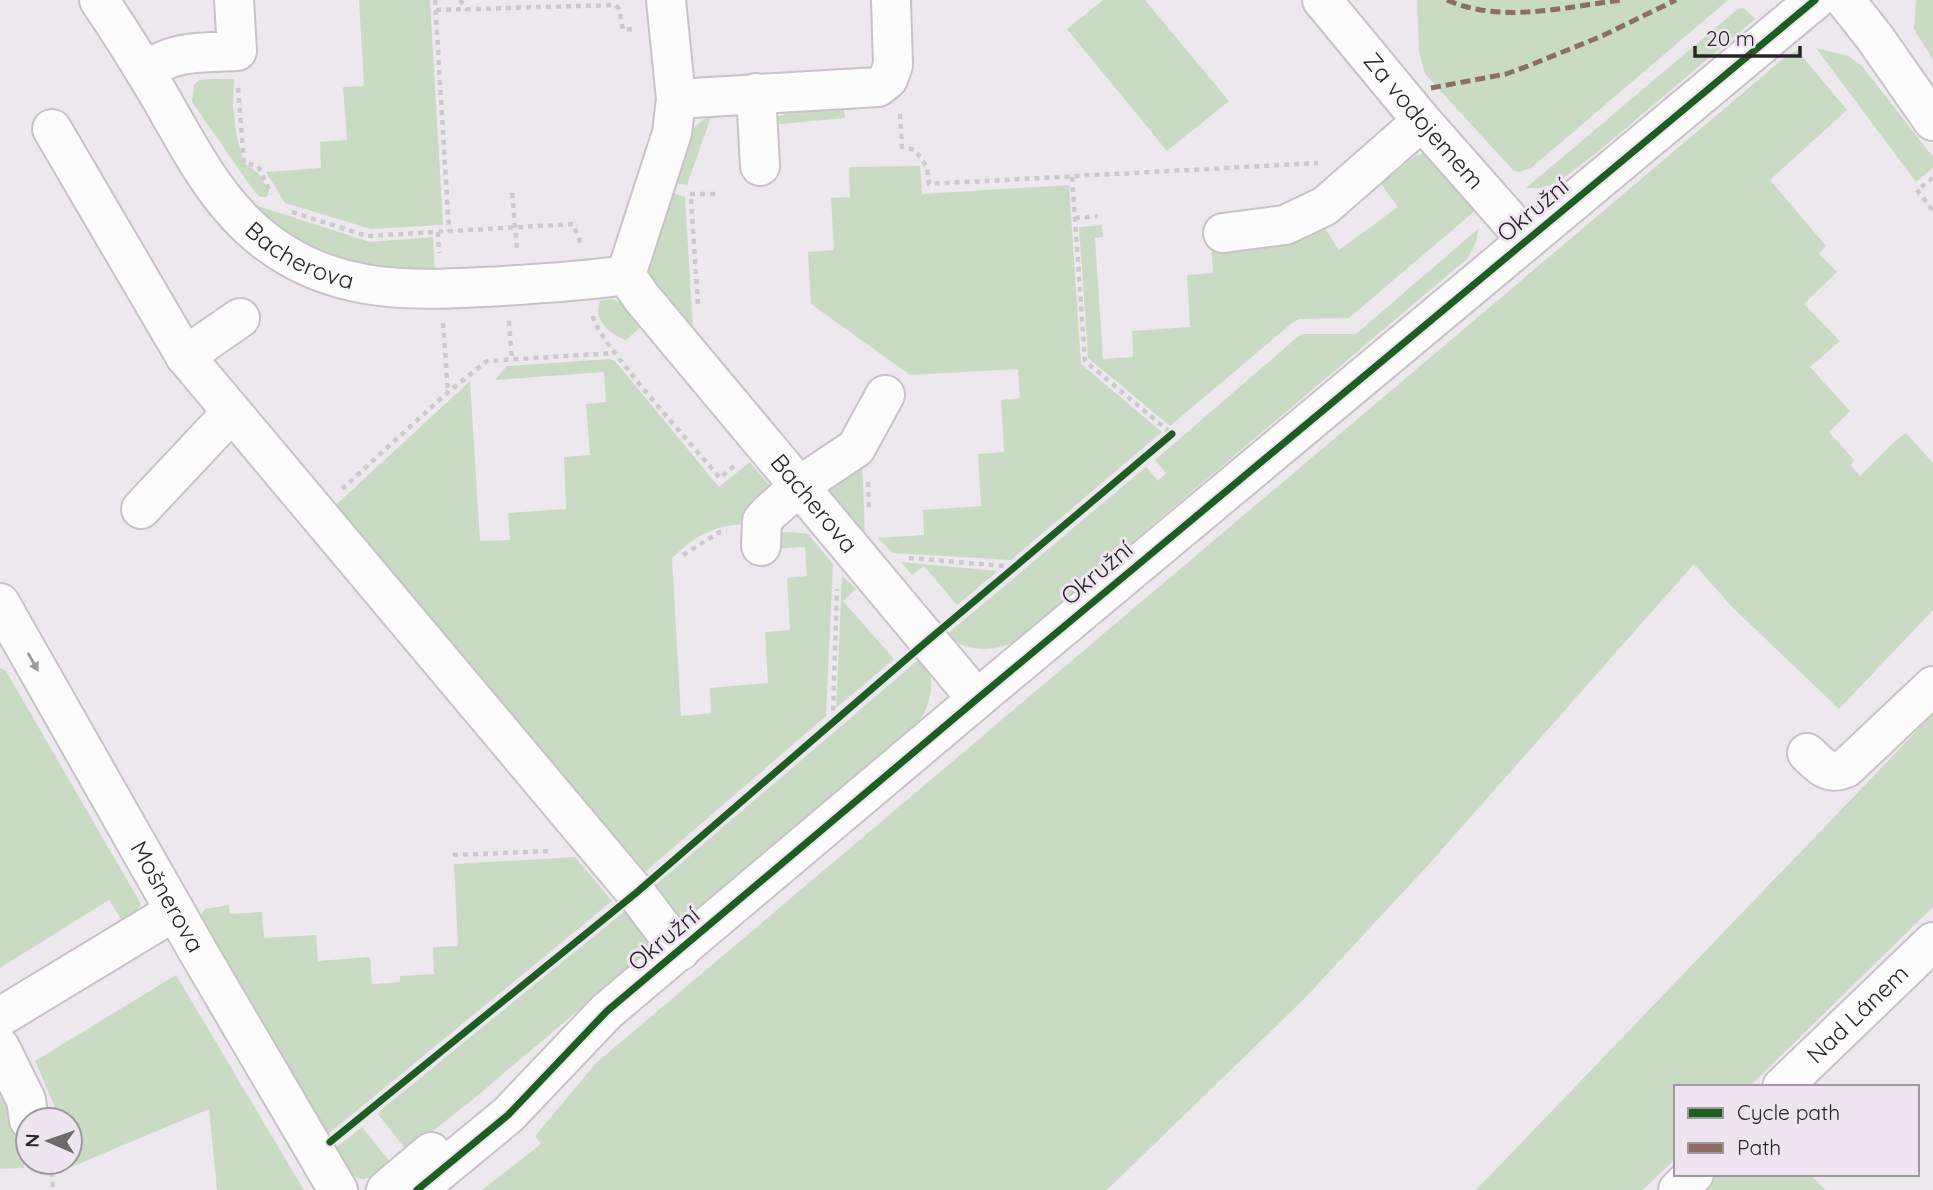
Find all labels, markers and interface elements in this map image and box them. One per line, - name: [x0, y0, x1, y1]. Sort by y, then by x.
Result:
- scale bar: [1695, 14, 1800, 58]
- text: 20 m: [1706, 25, 1755, 51]
- street label: Za vodojemem: [1358, 46, 1491, 195]
- street label: Okružní: [1490, 170, 1575, 248]
- street label: Bacherova: [239, 215, 357, 295]
- street label: Bacherova: [765, 447, 865, 559]
- street label: Okružní: [1054, 533, 1139, 611]
- one-way arrow: [27, 652, 39, 672]
- street label: Mošnerova: [124, 835, 211, 957]
- street label: Okružní: [621, 899, 706, 977]
- street label: Nad Lánem: [1800, 958, 1914, 1069]
- legend: [1674, 1085, 1919, 1176]
- text: Cycle path: [1737, 1099, 1840, 1125]
- north arrow: [14, 1106, 84, 1176]
- text: N: [20, 1133, 44, 1148]
- text: Path: [1737, 1134, 1781, 1160]

